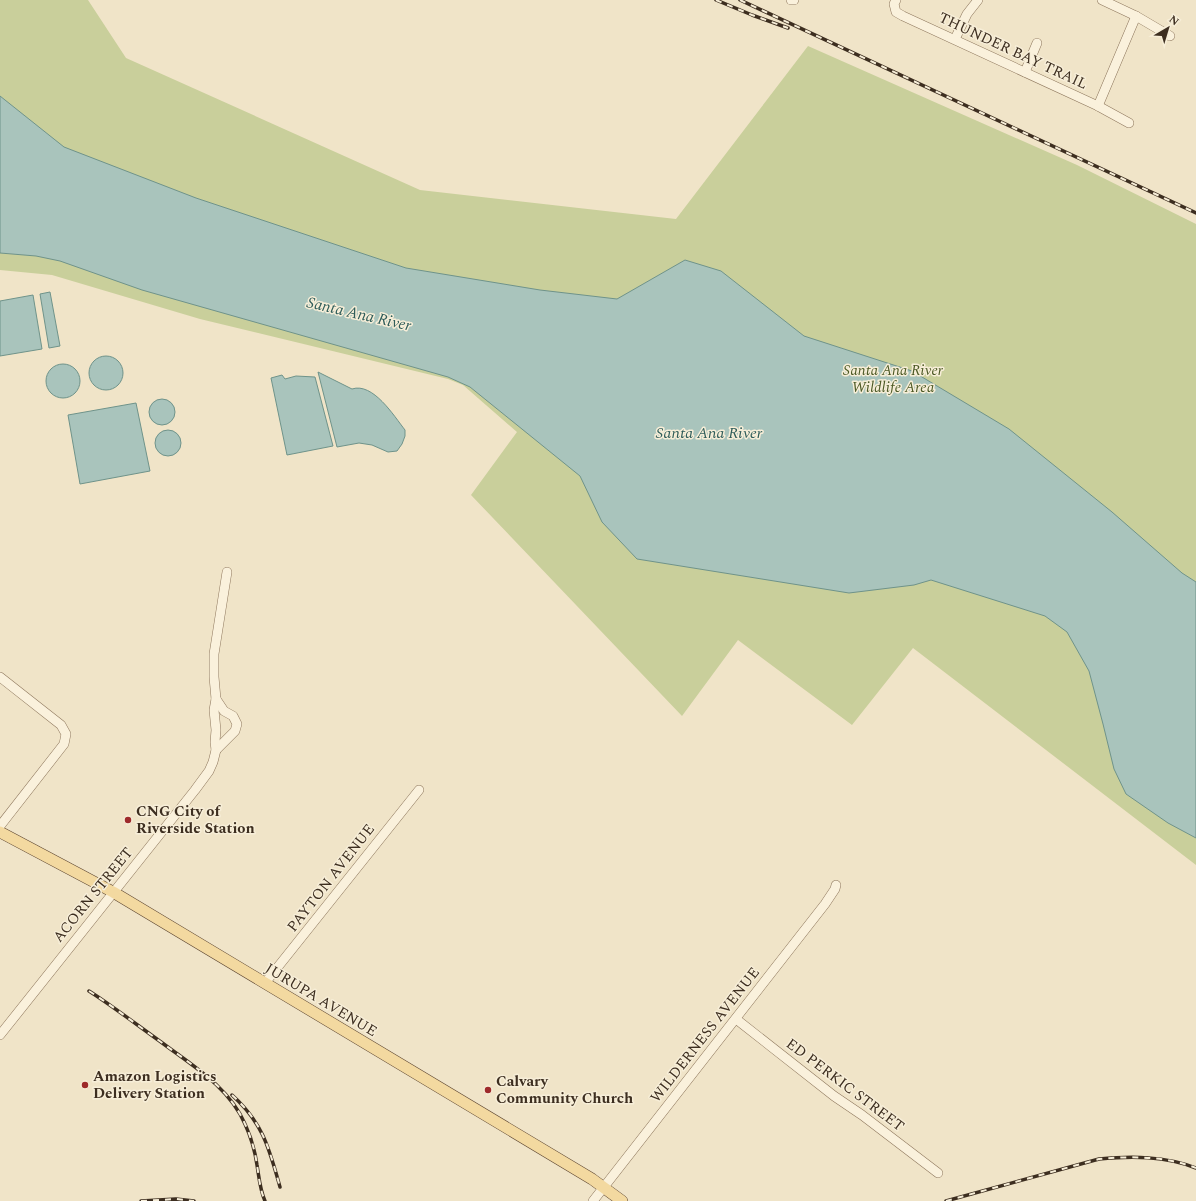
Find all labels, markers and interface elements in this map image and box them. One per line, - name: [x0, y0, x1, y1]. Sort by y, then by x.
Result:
- street label: THUNDER BAY TRAIL: [935, 6, 1091, 96]
- north arrow: [1148, 8, 1188, 48]
- text: N: [1165, 11, 1183, 30]
- water label: Santa Ana River: [304, 290, 414, 338]
- park label: Santa Ana River Wildlife Area: [843, 359, 944, 399]
- water label: Santa Ana River: [656, 421, 763, 445]
- place label: CNG City of Riverside Station: [136, 800, 255, 840]
- marker: CNG City of Riverside Station: [123, 815, 133, 825]
- street label: PAYTON AVENUE: [281, 819, 381, 937]
- street label: ACORN STREET: [47, 842, 139, 948]
- street label: JURUPA AVENUE: [260, 957, 382, 1043]
- street label: WILDERNESS AVENUE: [645, 962, 765, 1108]
- street label: ED PERKIC STREET: [781, 1033, 909, 1137]
- place label: Amazon Logistics Delivery Station: [93, 1065, 217, 1105]
- place label: Calvary Community Church: [496, 1070, 633, 1110]
- marker: Amazon Logistics Delivery Station: [80, 1080, 90, 1090]
- marker: Calvary Community Church: [483, 1085, 493, 1095]

